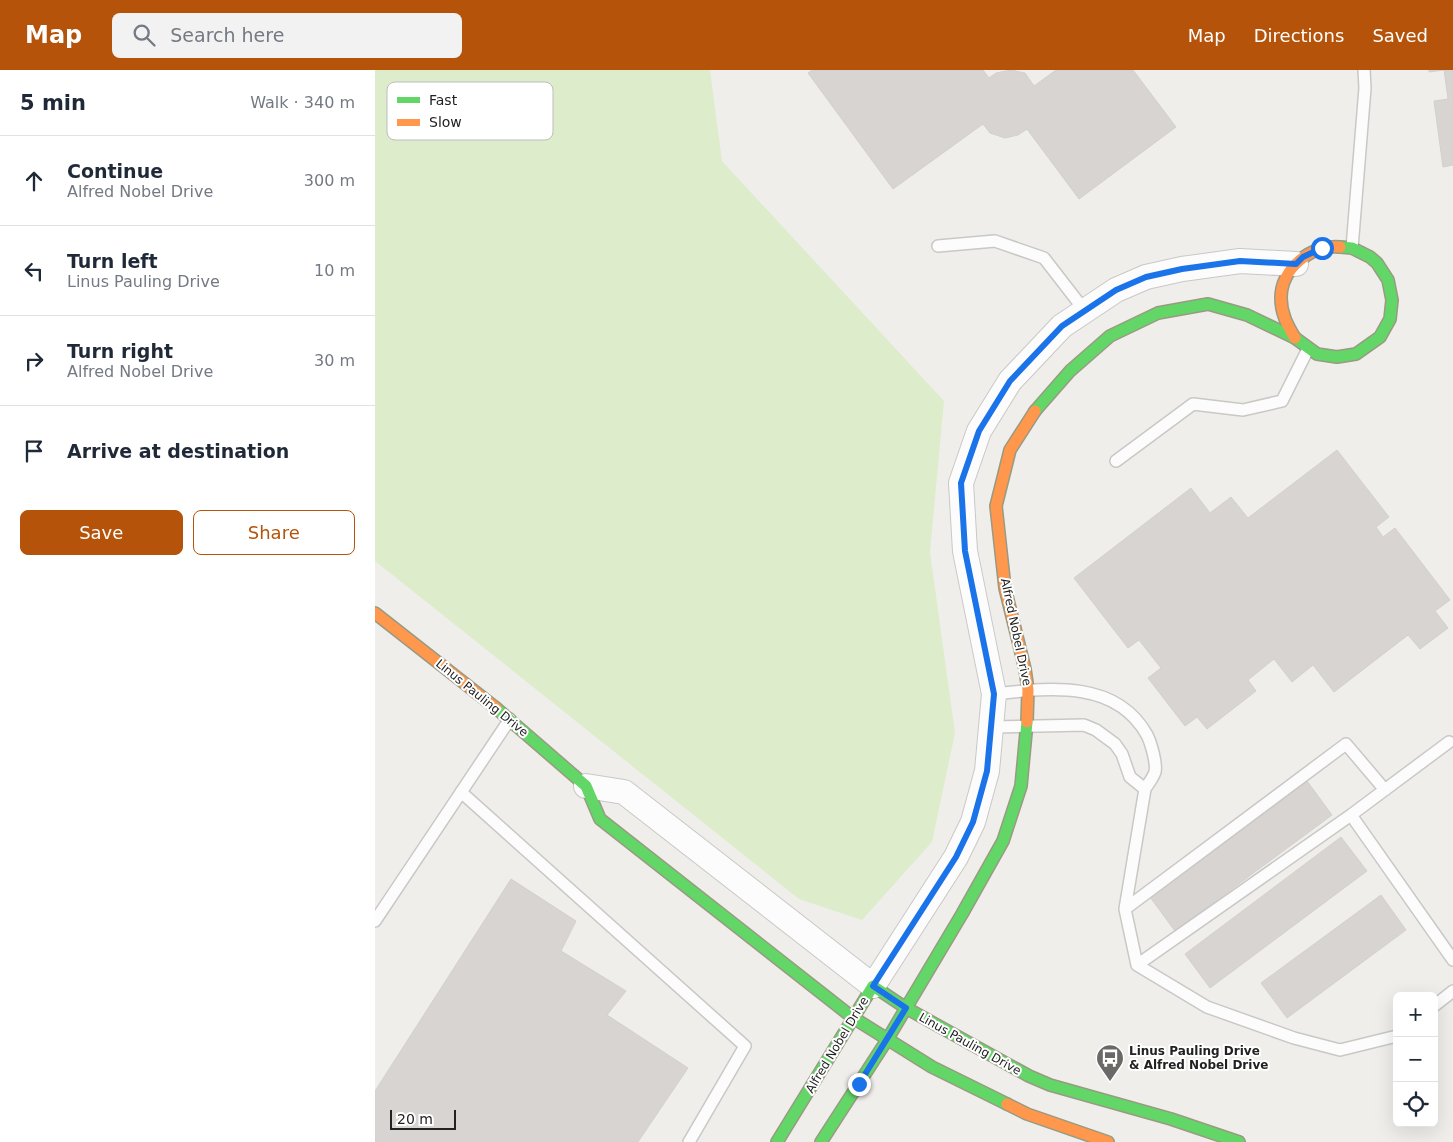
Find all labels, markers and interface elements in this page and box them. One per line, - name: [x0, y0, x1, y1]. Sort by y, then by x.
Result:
- search box: [112, 13, 462, 58]
- text: Map: [25, 21, 82, 49]
- icon: search: [130, 21, 158, 49]
- text: Search here: [170, 24, 284, 46]
- text: Map: [1188, 25, 1226, 46]
- text: Directions: [1254, 25, 1344, 46]
- text: Saved: [1372, 25, 1428, 46]
- legend: [387, 82, 553, 140]
- text: 5 min: [20, 91, 86, 115]
- text: Fast: [429, 92, 458, 108]
- text: Walk · 340 m: [250, 93, 355, 112]
- text: Slow: [429, 114, 462, 130]
- text: Continue: [67, 160, 163, 182]
- icon: ahead: [20, 167, 48, 195]
- text: 300 m: [304, 171, 355, 190]
- text: Alfred Nobel Drive: [67, 182, 213, 201]
- route start: [1311, 237, 1334, 260]
- text: Turn left: [67, 250, 158, 272]
- icon: left: [20, 257, 48, 285]
- text: 10 m: [314, 261, 355, 280]
- text: Linus Pauling Drive: [67, 272, 220, 291]
- text: Turn right: [67, 340, 173, 362]
- icon: right: [20, 347, 48, 375]
- text: 30 m: [314, 351, 355, 370]
- text: Alfred Nobel Drive: [67, 362, 213, 381]
- icon: arrive: [20, 437, 48, 465]
- text: Arrive at destination: [67, 440, 289, 462]
- button: Save: [20, 510, 183, 555]
- button: Share: [193, 510, 355, 555]
- street label: Alfred Nobel Drive: [998, 577, 1034, 687]
- street label: Linus Pauling Drive: [433, 656, 531, 740]
- map controls: [1393, 992, 1438, 1127]
- button: +: [1393, 992, 1438, 1037]
- street label: Alfred Nobel Drive: [803, 994, 871, 1096]
- street label: Linus Pauling Drive: [916, 1010, 1024, 1078]
- button: −: [1393, 1037, 1438, 1082]
- bus stop icon: Linus Pauling Drive & Alfred Nobel Drive: [1095, 1043, 1125, 1082]
- place label: Linus Pauling Drive & Alfred Nobel Drive: [1129, 1044, 1268, 1072]
- route end: [848, 1073, 871, 1096]
- button: locate: [1393, 1082, 1438, 1127]
- scale bar: [390, 1107, 456, 1130]
- text: 20 m: [397, 1111, 433, 1127]

